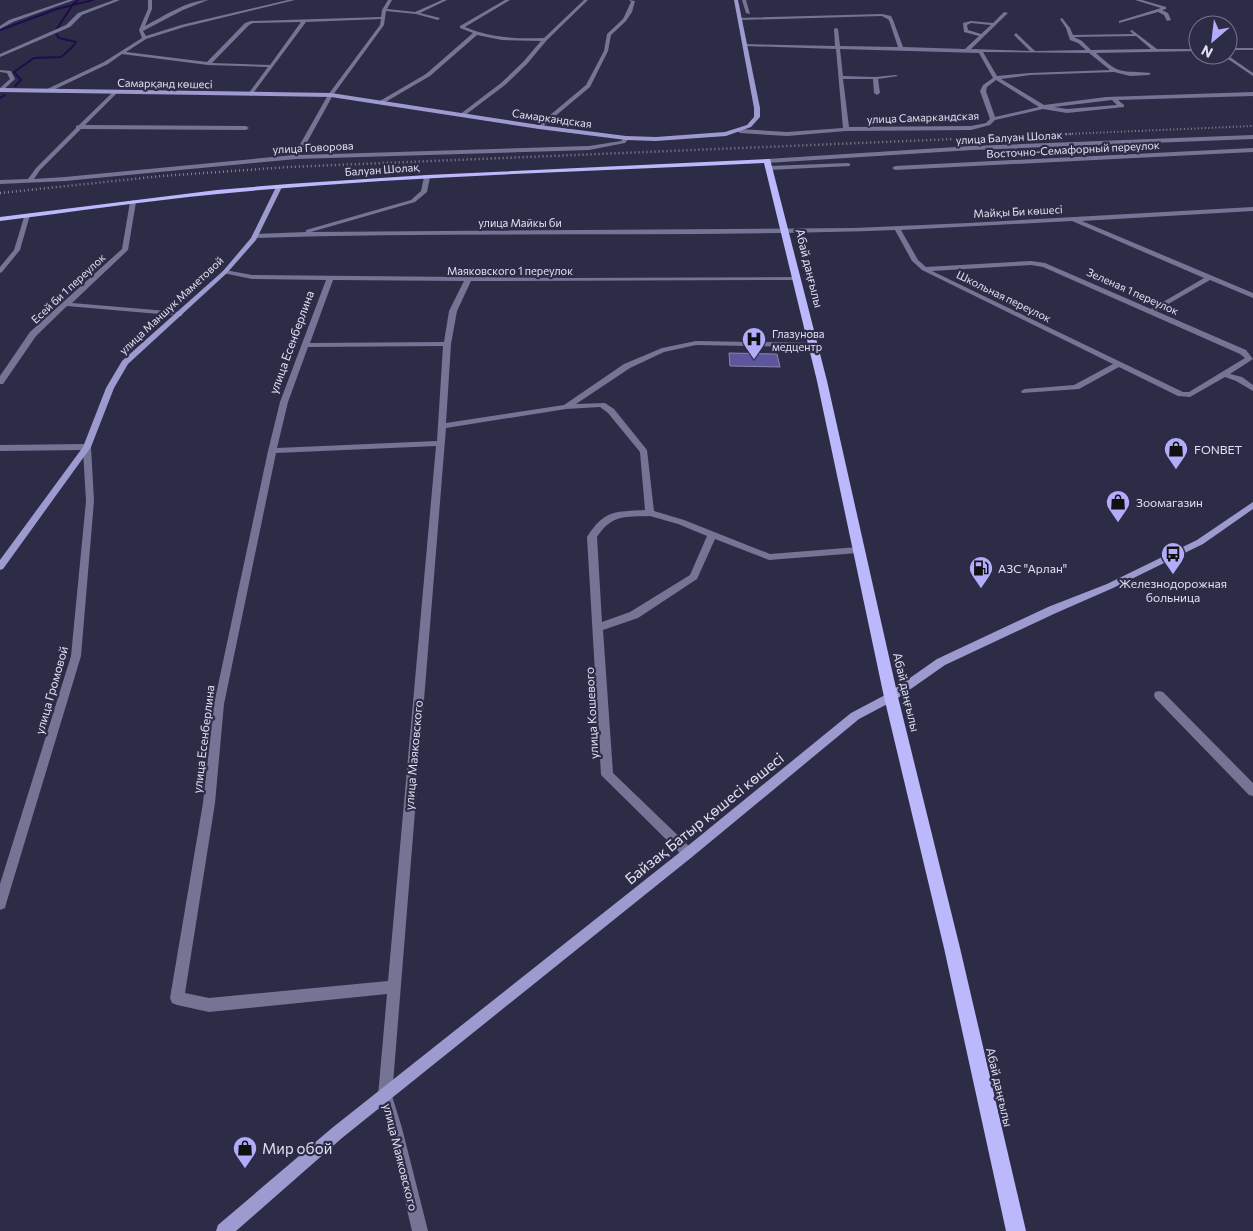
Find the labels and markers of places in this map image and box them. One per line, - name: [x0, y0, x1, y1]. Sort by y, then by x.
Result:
- hospital icon: Глазунова медцентр: [741, 326, 767, 360]
- place label: Глазунова медцентр: [772, 327, 825, 353]
- shop icon: FONBET: [1163, 436, 1189, 470]
- place label: FONBET: [1194, 442, 1243, 456]
- shop icon: Зоомагазин: [1105, 489, 1131, 523]
- place label: Зоомагазин: [1136, 495, 1203, 509]
- bus stop icon: Железнодорожная больница: [1160, 541, 1186, 575]
- fuel station icon: АЗС "Арлан": [968, 555, 994, 589]
- place label: АЗС "Арлан": [998, 561, 1067, 575]
- place label: Железнодорожная больница: [1119, 576, 1227, 604]
- shop icon: Мир обой: [232, 1135, 258, 1169]
- place label: Мир обой: [262, 1139, 332, 1157]

